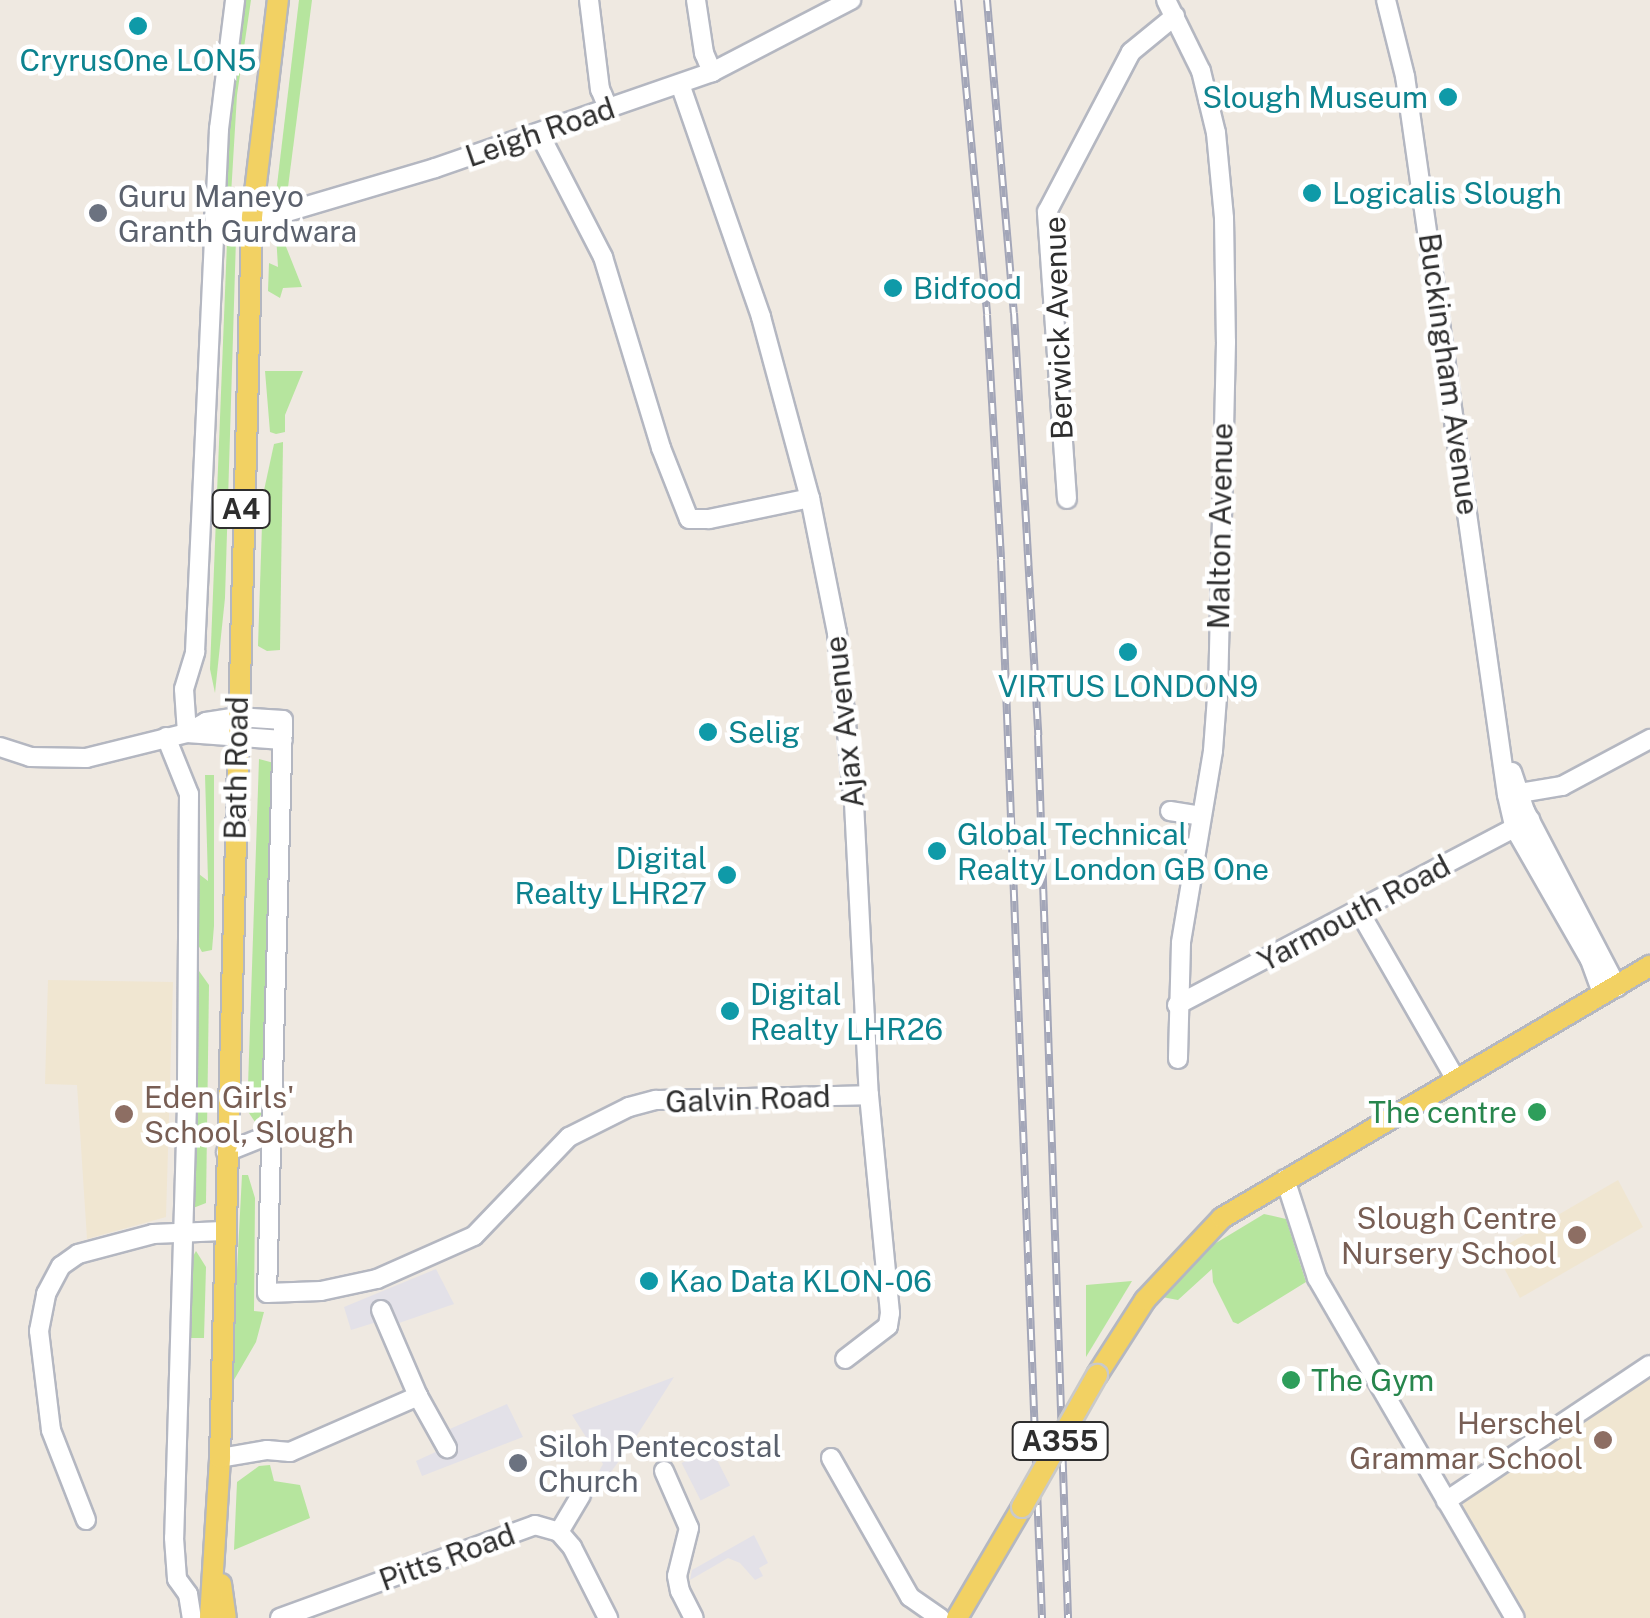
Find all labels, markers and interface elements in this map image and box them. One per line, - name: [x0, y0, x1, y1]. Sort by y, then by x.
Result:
- marker: CryrusOne LON5: [127, 15, 149, 37]
- place label: CryrusOne LON5: [19, 42, 257, 78]
- place label: Slough Museum: [1202, 79, 1428, 115]
- marker: Slough Museum: [1437, 86, 1459, 108]
- street label: Leigh Road: [461, 90, 619, 174]
- place label: Logicalis Slough: [1332, 175, 1562, 211]
- place label: Guru Maneyo Granth Gurdwara: [118, 178, 357, 248]
- marker: Logicalis Slough: [1301, 182, 1323, 204]
- marker: Guru Maneyo Granth Gurdwara: [87, 202, 109, 224]
- street label: Berwick Avenue: [1036, 216, 1080, 440]
- street label: Buckingham Avenue: [1411, 231, 1487, 517]
- place label: Bidfood: [913, 270, 1022, 306]
- marker: Bidfood: [882, 277, 904, 299]
- street label: Malton Avenue: [1200, 422, 1240, 630]
- road number: A4: [211, 486, 271, 532]
- street label: Ajax Avenue: [817, 634, 871, 810]
- marker: VIRTUS LONDON9: [1117, 641, 1139, 663]
- place label: VIRTUS LONDON9: [998, 668, 1258, 704]
- street label: Bath Road: [217, 696, 255, 840]
- place label: Selig: [728, 714, 800, 750]
- marker: Selig: [697, 721, 719, 743]
- place label: Global Technical Realty London GB One: [957, 816, 1269, 886]
- place label: Digital Realty LHR27: [514, 840, 707, 910]
- marker: Global Technical Realty London GB One: [926, 840, 948, 862]
- street label: Yarmouth Road: [1252, 847, 1456, 979]
- marker: Digital Realty LHR27: [716, 864, 738, 886]
- place label: Digital Realty LHR26: [750, 976, 943, 1046]
- marker: Digital Realty LHR26: [719, 1000, 741, 1022]
- street label: Galvin Road: [665, 1078, 831, 1120]
- place label: Eden Girls' School, Slough: [144, 1079, 354, 1150]
- place label: The centre: [1368, 1094, 1517, 1130]
- marker: The centre: [1526, 1101, 1548, 1123]
- marker: Eden Girls' School, Slough: [113, 1103, 135, 1125]
- place label: Slough Centre Nursery School: [1341, 1200, 1557, 1270]
- marker: Slough Centre Nursery School: [1566, 1224, 1588, 1246]
- place label: Kao Data KLON-06: [669, 1263, 932, 1299]
- marker: Kao Data KLON-06: [638, 1270, 660, 1292]
- place label: The Gym: [1311, 1362, 1434, 1398]
- marker: The Gym: [1280, 1369, 1302, 1391]
- place label: Herschel Grammar School: [1349, 1405, 1583, 1476]
- road number: A355: [1010, 1418, 1110, 1464]
- place label: Siloh Pentecostal Church: [538, 1428, 782, 1498]
- marker: Herschel Grammar School: [1592, 1429, 1614, 1451]
- marker: Siloh Pentecostal Church: [507, 1452, 529, 1474]
- street label: Pitts Road: [374, 1516, 520, 1598]

